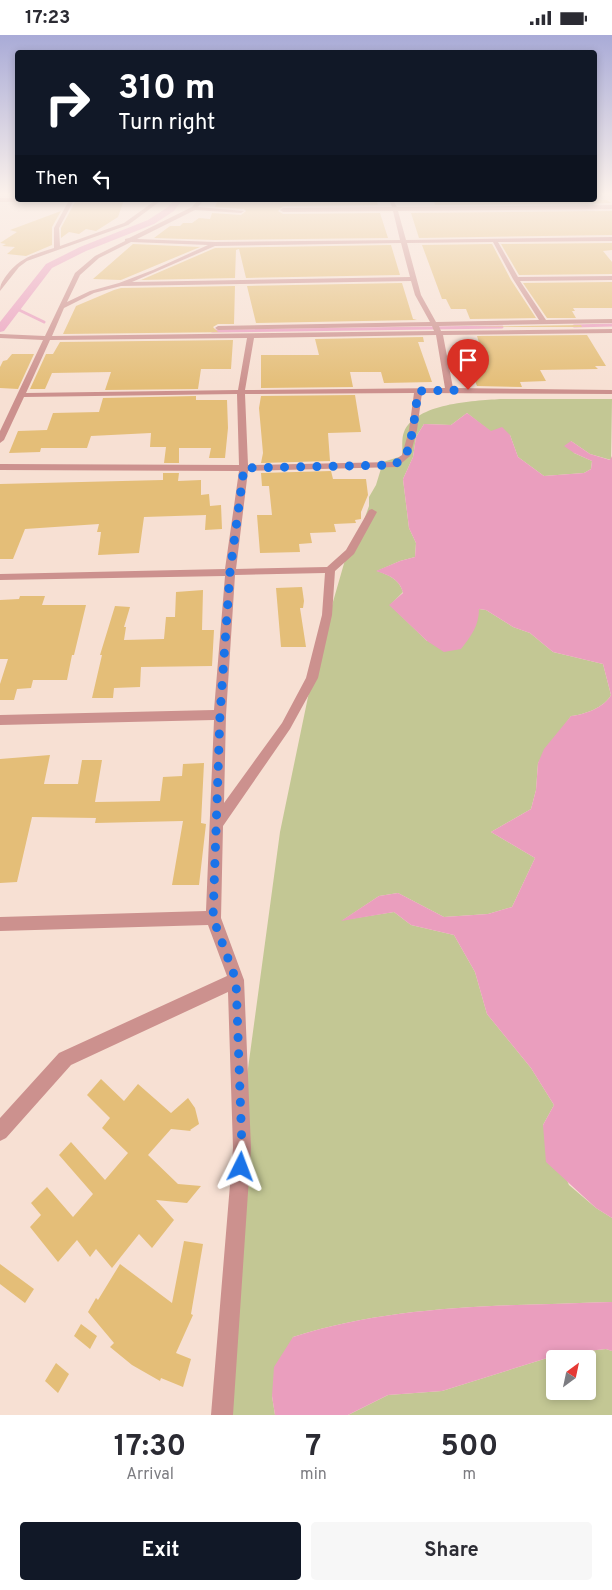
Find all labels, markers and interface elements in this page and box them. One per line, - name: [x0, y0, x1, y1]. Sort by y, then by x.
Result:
- text: 17:23: [25, 6, 70, 30]
- text: 310 m: [118, 67, 215, 111]
- icon: right: [35, 70, 100, 135]
- text: Turn right: [118, 110, 215, 137]
- icon: left: [88, 165, 116, 193]
- text: Then: [35, 167, 78, 191]
- pin: [447, 339, 489, 390]
- icon: arrive: [454, 346, 482, 374]
- position arrow: [214, 1140, 266, 1192]
- north arrow: [546, 1350, 596, 1400]
- map controls: [546, 1350, 596, 1400]
- text: 17:30: [114, 1429, 186, 1466]
- text: 7: [305, 1429, 321, 1466]
- text: 500: [440, 1429, 498, 1466]
- text: Arrival: [126, 1465, 174, 1485]
- text: min: [300, 1465, 327, 1485]
- text: m: [463, 1465, 476, 1485]
- button: Exit: [20, 1522, 301, 1580]
- button: Share: [311, 1522, 592, 1580]

